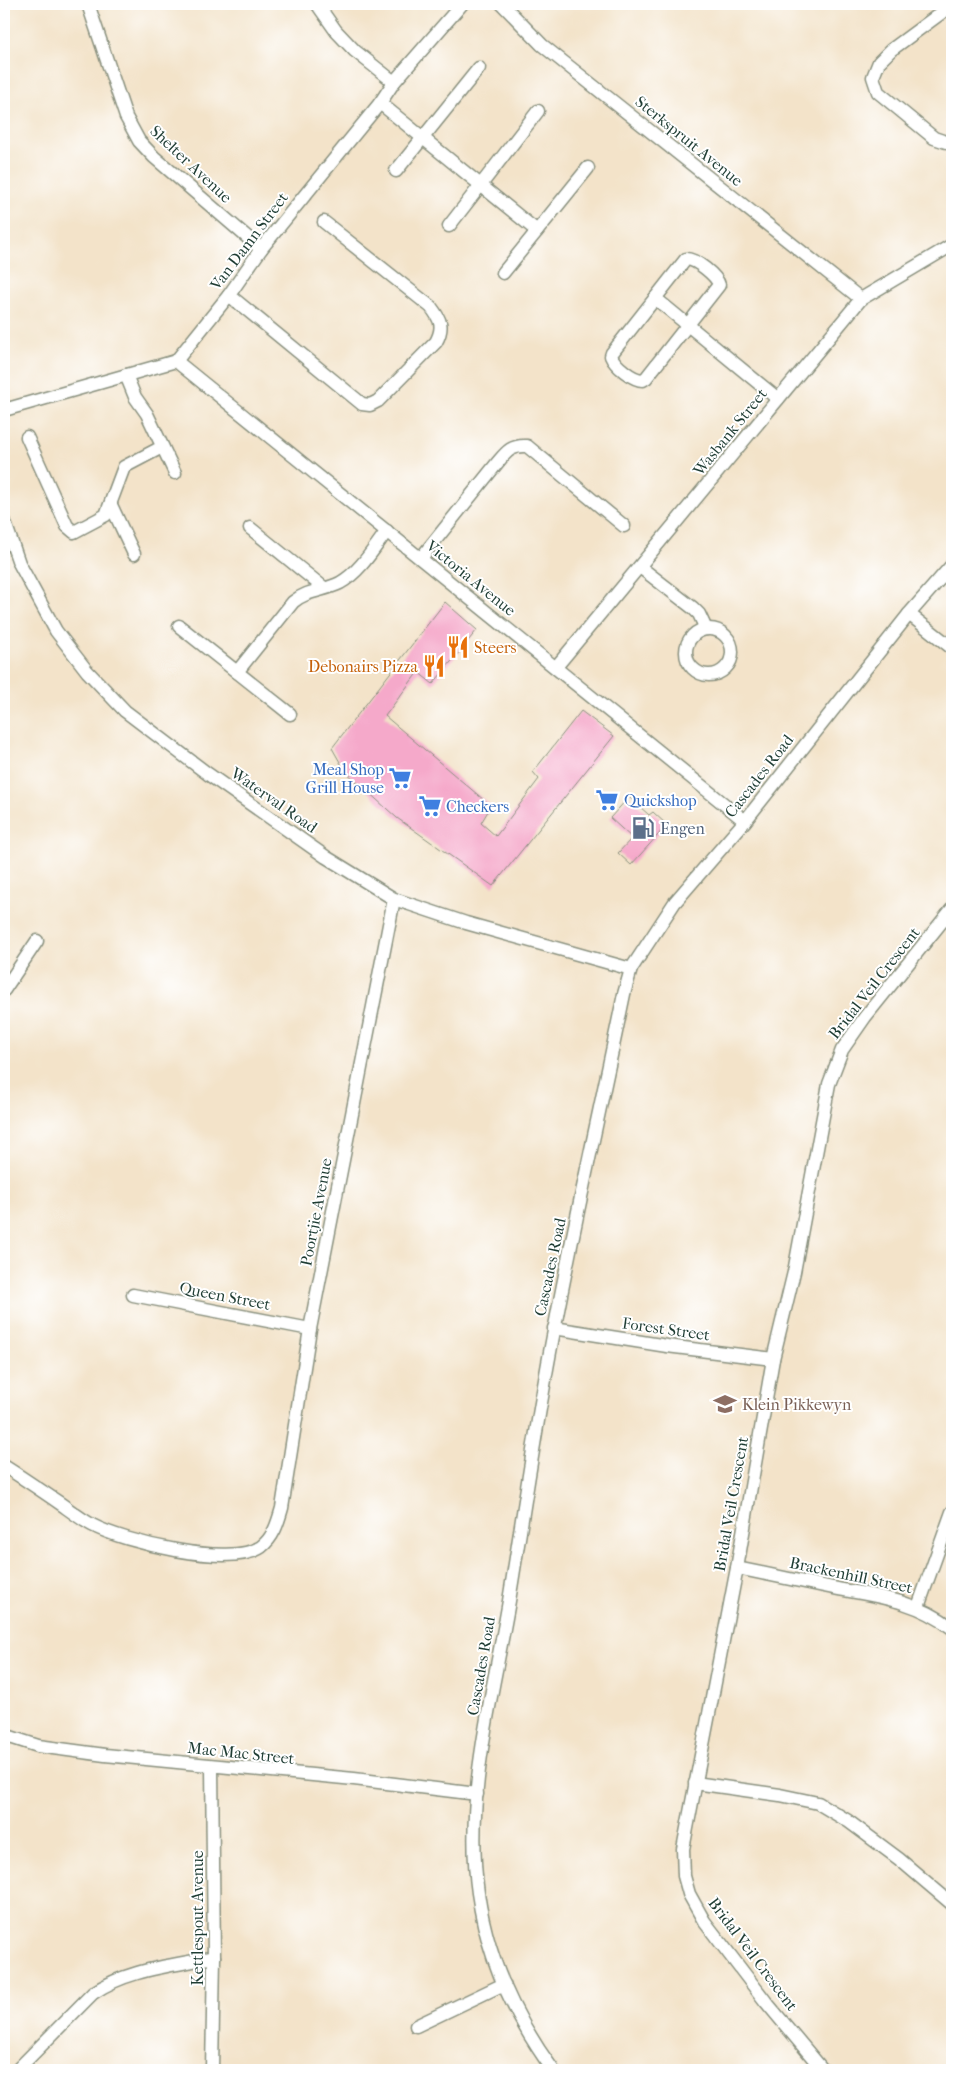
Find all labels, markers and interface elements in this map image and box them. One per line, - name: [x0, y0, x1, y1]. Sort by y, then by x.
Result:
- street label: Sterkspruit Avenue: [632, 92, 747, 190]
- street label: Shelter Avenue: [146, 121, 236, 207]
- street label: Van Damn Street: [205, 188, 292, 294]
- street label: Wasbank Street: [688, 384, 771, 480]
- street label: Victoria Avenue: [422, 535, 520, 620]
- restaurant icon: Steers: [445, 634, 471, 660]
- place label: Steers: [474, 638, 517, 657]
- restaurant icon: Debonairs Pizza: [421, 653, 447, 679]
- place label: Debonairs Pizza: [308, 657, 419, 676]
- street label: Cascades Road: [721, 730, 797, 821]
- place label: Meal Shop Grill House: [306, 760, 384, 797]
- street label: Waterval Road: [226, 763, 321, 837]
- supermarket icon: Meal Shop Grill House: [387, 765, 413, 791]
- supermarket icon: Quickshop: [594, 787, 620, 813]
- place label: Quickshop: [624, 791, 697, 810]
- supermarket icon: Checkers: [417, 793, 443, 819]
- place label: Checkers: [446, 797, 509, 816]
- fuel station icon: Engen: [630, 815, 656, 841]
- place label: Engen: [660, 819, 706, 838]
- street label: Bridal Veil Crescent: [824, 923, 924, 1043]
- street label: Poortjie Avenue: [296, 1156, 336, 1268]
- street label: Cascades Road: [530, 1216, 570, 1318]
- street label: Queen Street: [178, 1278, 272, 1314]
- street label: Forest Street: [621, 1313, 711, 1345]
- school or university icon: Klein Pikkewyn: [712, 1391, 738, 1417]
- place label: Klein Pikkewyn: [742, 1395, 852, 1414]
- street label: Bridal Veil Crescent: [710, 1435, 752, 1573]
- street label: Brackenhill Street: [788, 1553, 914, 1597]
- street label: Cascades Road: [463, 1615, 499, 1717]
- street label: Mac Mac Street: [187, 1738, 296, 1768]
- street label: Kettlespout Avenue: [188, 1850, 207, 1986]
- street label: Bridal Veil Crescent: [704, 1894, 802, 2015]

